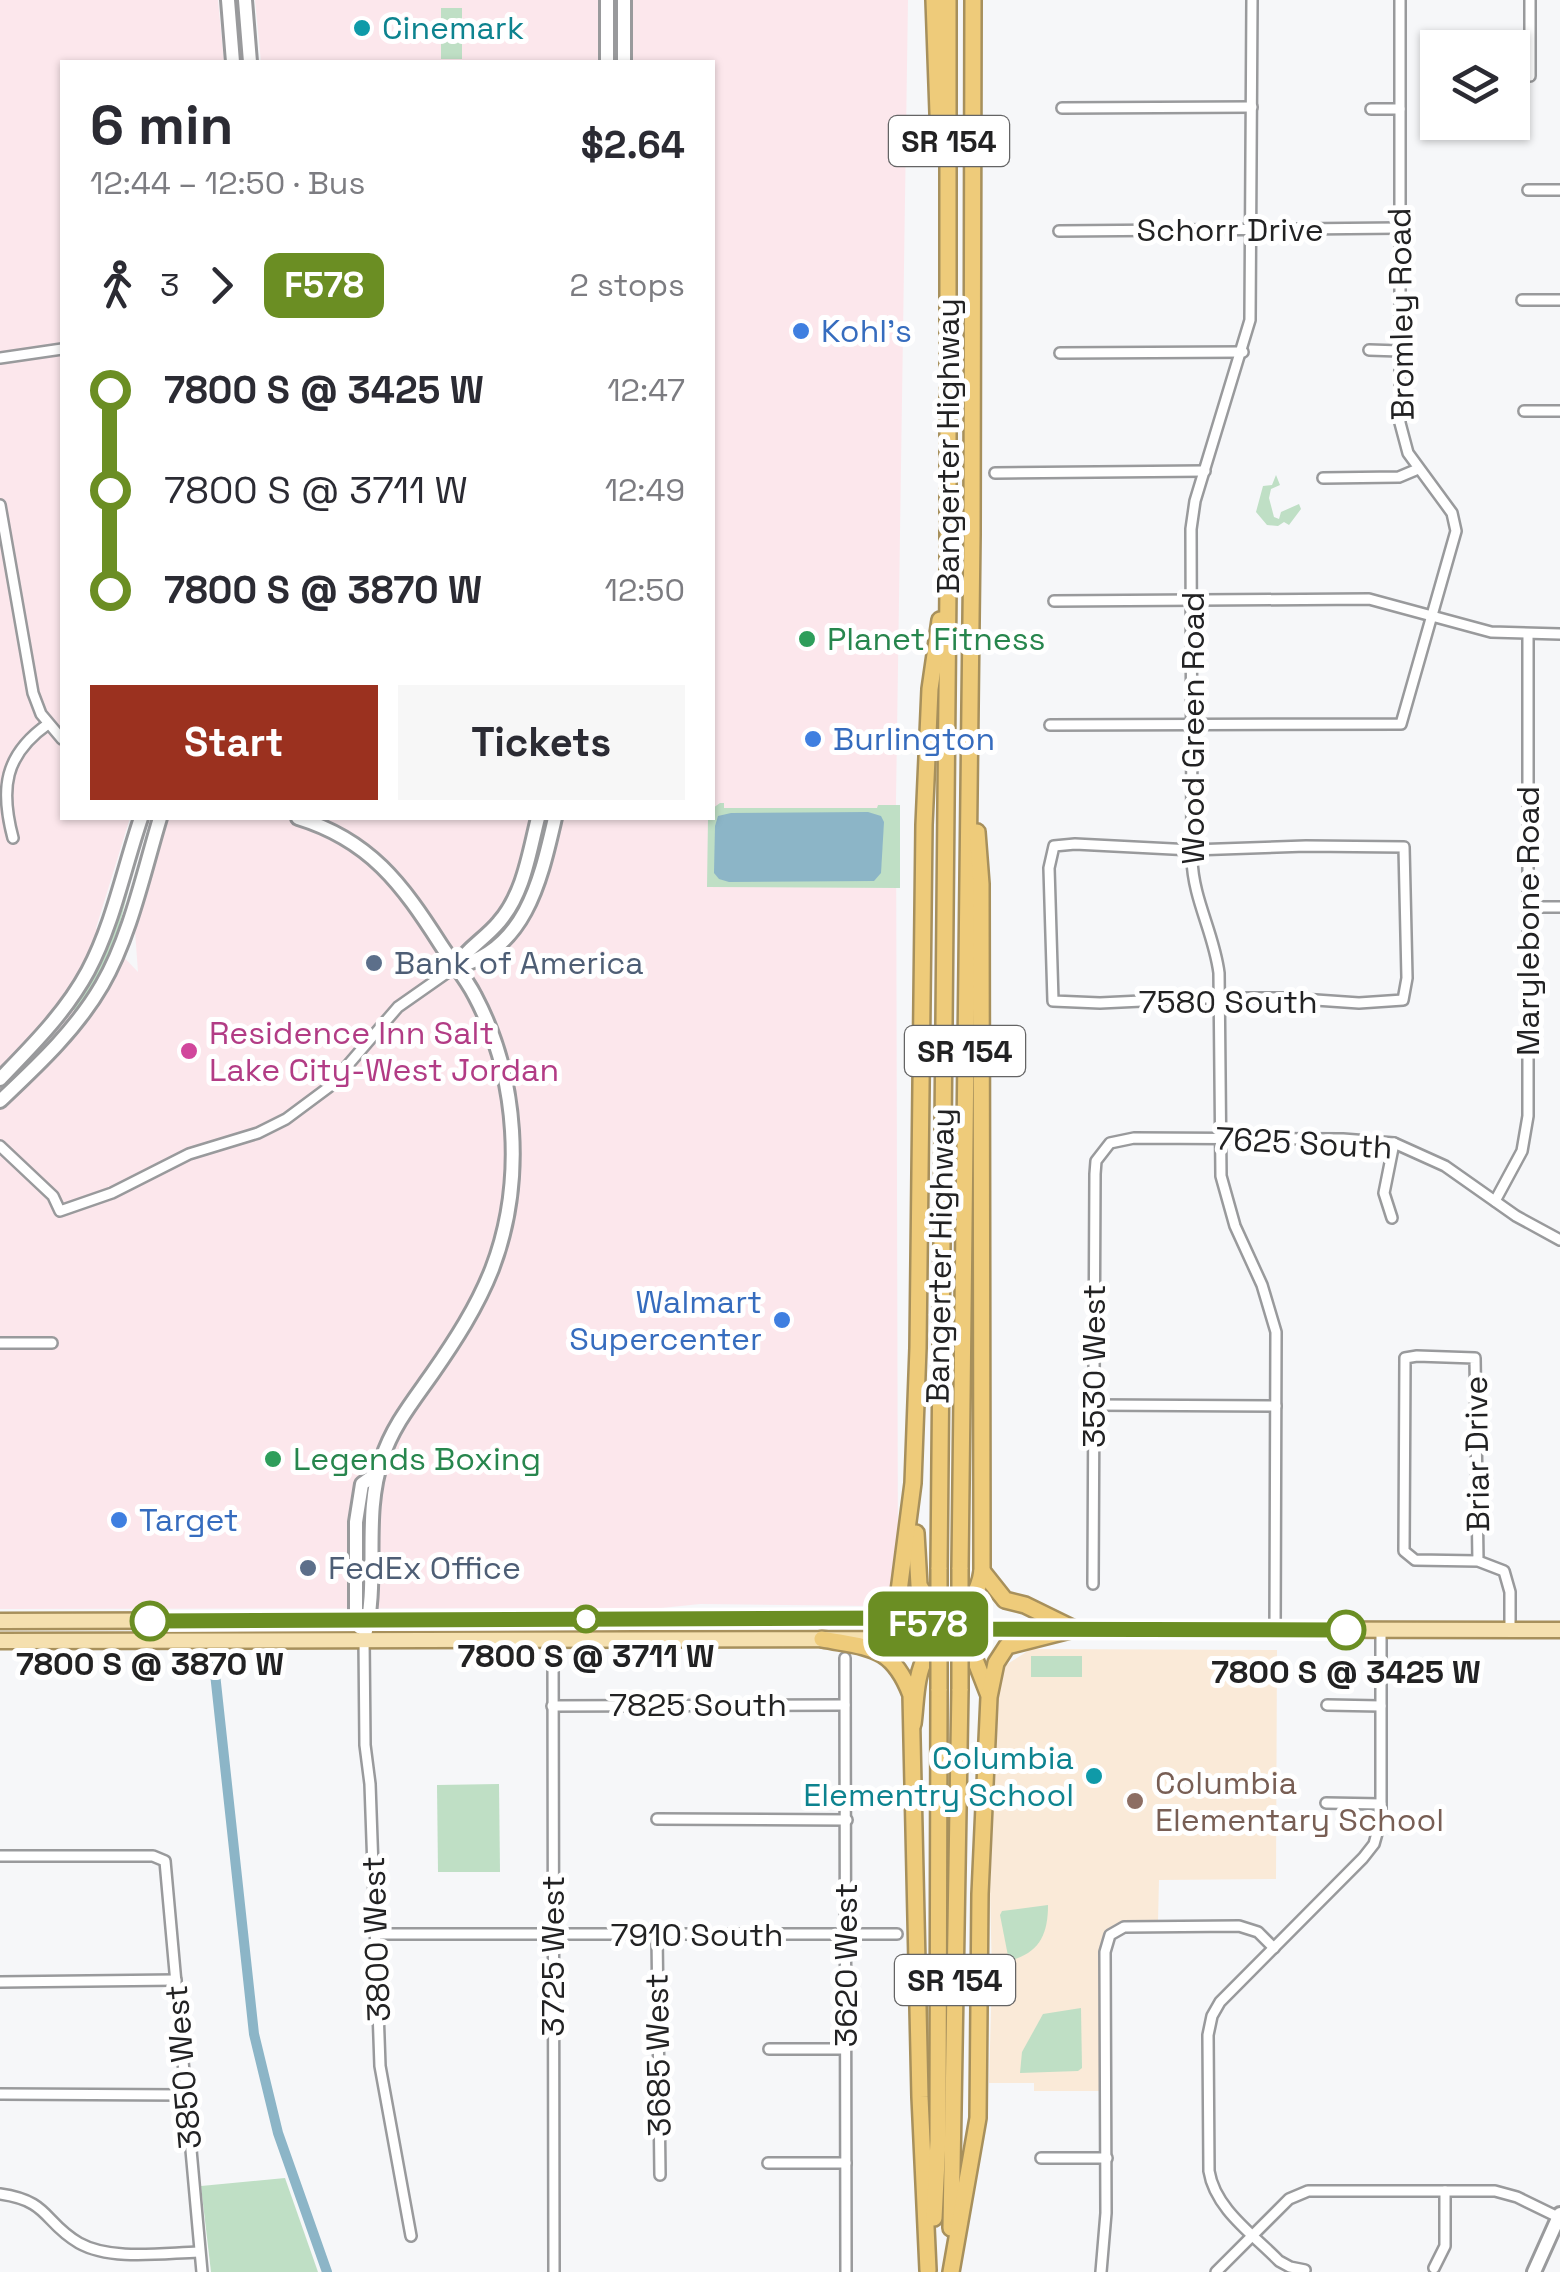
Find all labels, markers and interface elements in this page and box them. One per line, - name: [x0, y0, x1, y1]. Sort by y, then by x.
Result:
- place label: Cinemark: [382, 8, 524, 48]
- marker: Cinemark: [351, 17, 373, 39]
- map controls: [1420, 30, 1530, 140]
- button: layers: [1420, 30, 1530, 140]
- text: 6 min: [90, 90, 233, 160]
- road number: SR 154: [889, 116, 1009, 166]
- text: $2.64: [581, 121, 685, 169]
- text: 12:44 – 12:50 · Bus: [90, 163, 365, 203]
- street label: Bromley Road: [1379, 207, 1423, 421]
- street label: Schorr Drive: [1136, 210, 1324, 250]
- icon: walk: [90, 258, 145, 313]
- icon: forward: [194, 258, 249, 313]
- text: F578: [284, 263, 364, 307]
- text: 3: [160, 265, 179, 305]
- text: 2 stops: [570, 265, 685, 305]
- street label: Bangerter Highway: [928, 298, 968, 594]
- place label: Kohl's: [821, 311, 912, 351]
- marker: Kohl's: [790, 320, 812, 342]
- text: 7800 S @ 3425 W: [164, 366, 484, 414]
- text: 12:47: [607, 370, 685, 410]
- text: 7800 S @ 3711 W: [164, 466, 468, 514]
- text: 12:49: [605, 470, 685, 510]
- text: 7800 S @ 3870 W: [164, 566, 482, 614]
- text: 12:50: [605, 570, 685, 610]
- street label: Wood Green Road: [1173, 592, 1213, 864]
- place label: Planet Fitness: [827, 619, 1045, 659]
- marker: Planet Fitness: [796, 628, 818, 650]
- button: Start: [90, 685, 378, 800]
- button: Tickets: [398, 685, 685, 800]
- place label: Burlington: [833, 719, 995, 759]
- marker: Burlington: [802, 728, 824, 750]
- street label: Marylebone Road: [1508, 786, 1548, 1056]
- place label: Bank of America: [394, 943, 644, 983]
- marker: Bank of America: [363, 952, 385, 974]
- street label: 7580 South: [1138, 982, 1318, 1022]
- place label: Residence Inn Salt Lake City-West Jordan: [209, 1013, 559, 1090]
- road number: SR 154: [905, 1026, 1025, 1076]
- marker: Residence Inn Salt Lake City-West Jordan: [178, 1040, 200, 1062]
- street label: Bangerter Highway: [917, 1108, 963, 1404]
- street label: 7625 South: [1214, 1118, 1394, 1168]
- place label: Walmart Supercenter: [569, 1282, 762, 1359]
- street label: 3530 West: [1074, 1284, 1114, 1448]
- marker: Walmart Supercenter: [771, 1309, 793, 1331]
- street label: Briar Drive: [1456, 1375, 1498, 1533]
- place label: Legends Boxing: [293, 1439, 541, 1479]
- marker: Legends Boxing: [262, 1448, 284, 1470]
- place label: Target: [139, 1500, 239, 1540]
- marker: Target: [108, 1509, 130, 1531]
- place label: FedEx Office: [328, 1548, 521, 1588]
- marker: FedEx Office: [297, 1557, 319, 1579]
- line badge: F578: [858, 1592, 998, 1656]
- marker: 7800 S @ 3870 W: [131, 1602, 169, 1640]
- text: F578: [888, 1602, 968, 1646]
- marker: 7800 S @ 3711 W: [573, 1606, 599, 1632]
- marker: 7800 S @ 3425 W: [1327, 1611, 1365, 1649]
- place label: 7800 S @ 3711 W: [457, 1636, 715, 1676]
- place label: 7800 S @ 3870 W: [16, 1644, 284, 1684]
- place label: 7800 S @ 3425 W: [1211, 1652, 1481, 1692]
- street label: 7825 South: [609, 1685, 787, 1725]
- place label: Columbia Elementry School: [803, 1738, 1074, 1815]
- place label: Columbia Elementary School: [1155, 1763, 1444, 1840]
- marker: Columbia Elementry School: [1083, 1765, 1105, 1787]
- marker: Columbia Elementary School: [1124, 1790, 1146, 1812]
- street label: 3800 West: [353, 1855, 399, 2023]
- street label: 3725 West: [533, 1875, 573, 2037]
- street label: 3620 West: [826, 1883, 866, 2047]
- street label: 7910 South: [611, 1915, 784, 1955]
- road number: SR 154: [895, 1955, 1015, 2005]
- street label: 3685 West: [637, 1973, 679, 2137]
- street label: 3850 West: [156, 1983, 210, 2151]

